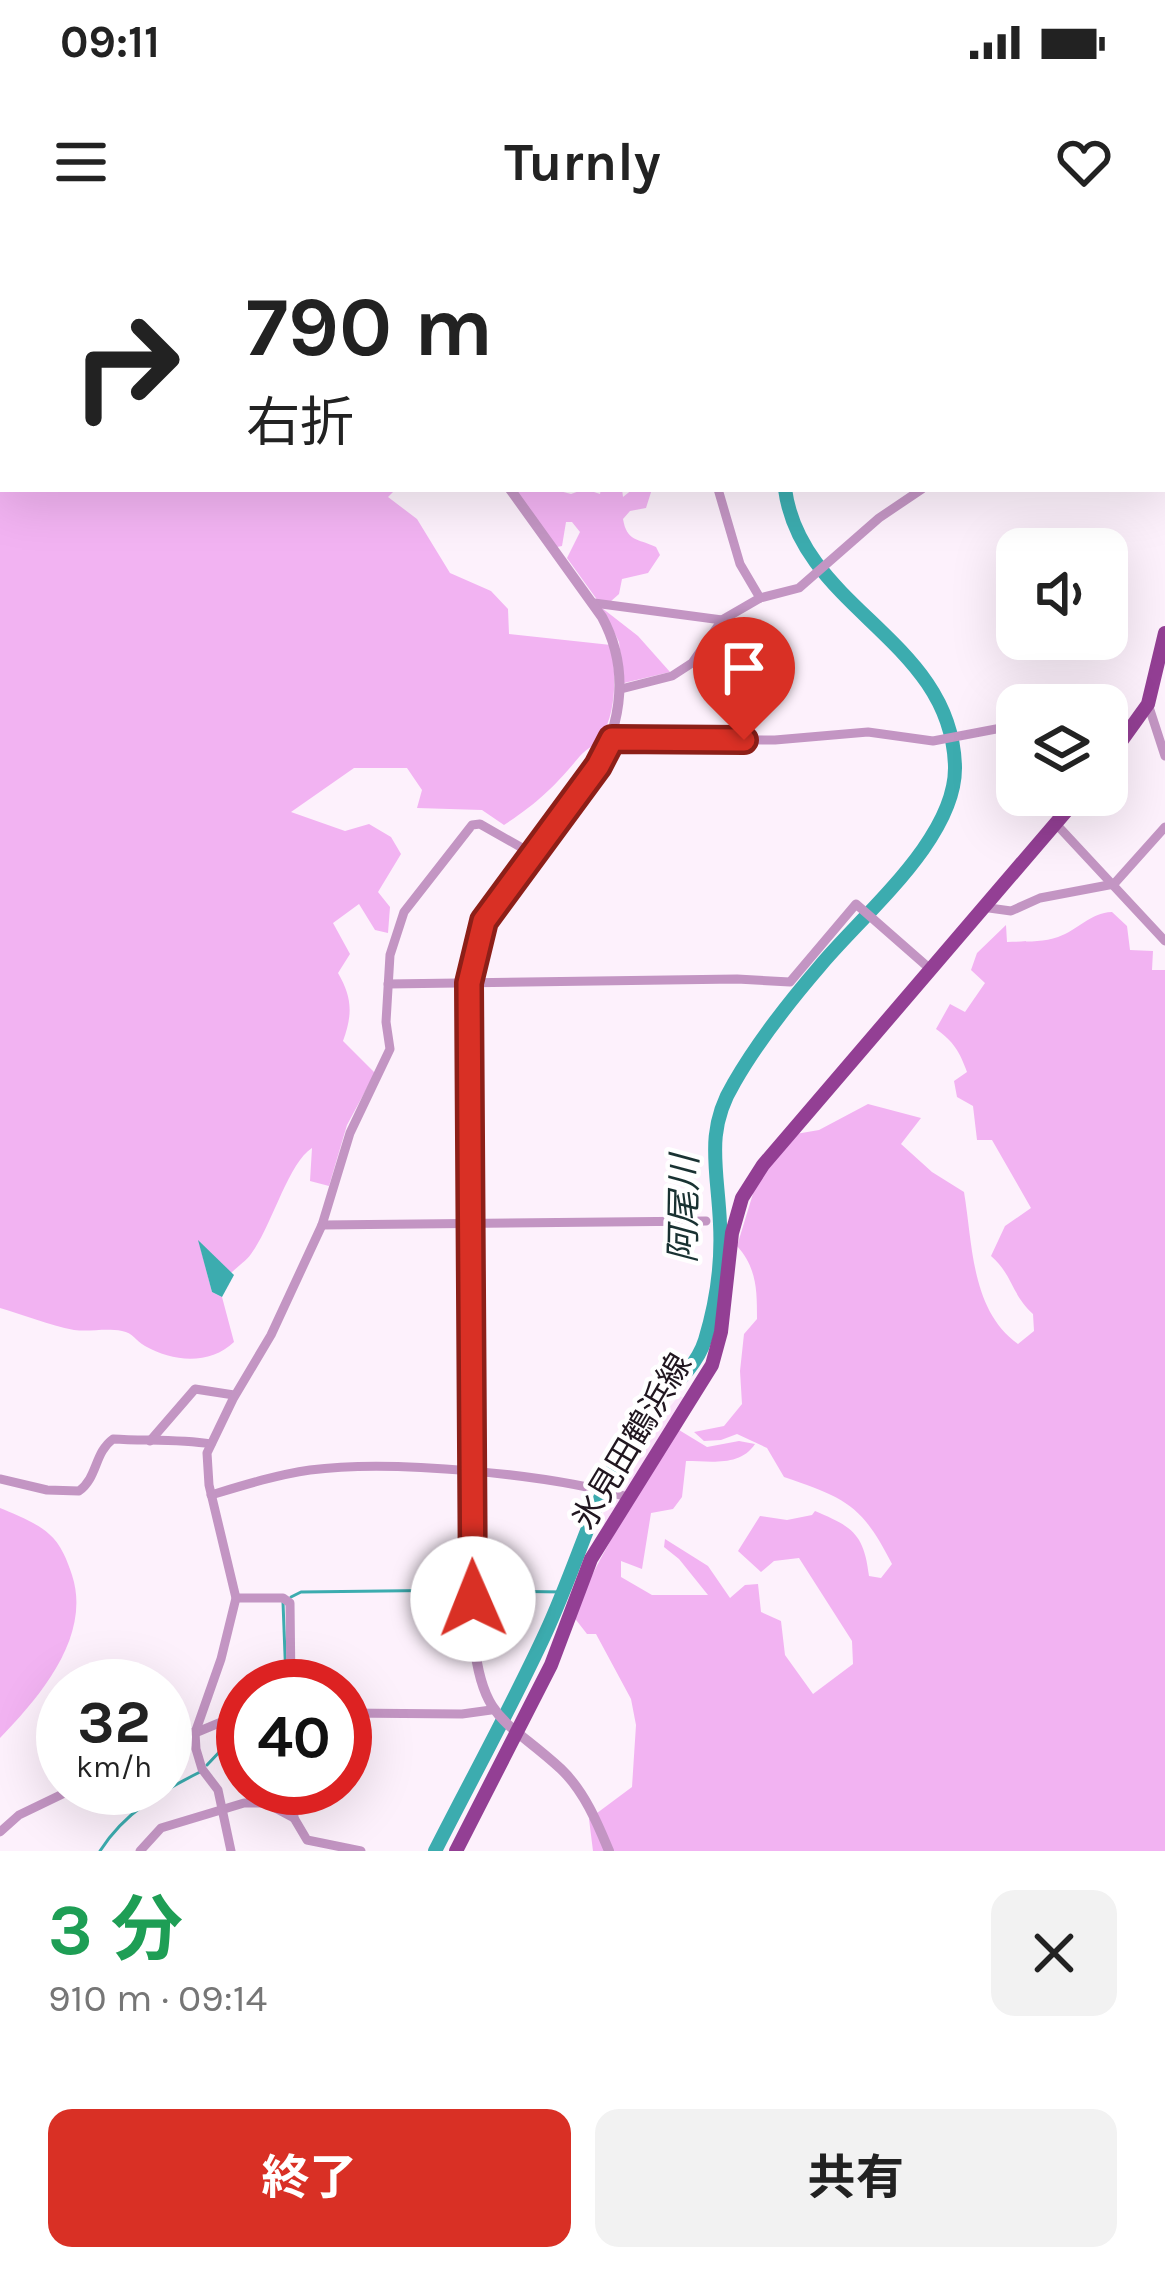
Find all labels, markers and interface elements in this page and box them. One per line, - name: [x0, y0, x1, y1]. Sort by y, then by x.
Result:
- text: 09:11: [60, 16, 160, 68]
- icon: menu: [48, 129, 114, 195]
- icon: heart: [1051, 129, 1117, 195]
- text: Turnly: [504, 130, 661, 194]
- text: 790 m: [246, 278, 493, 376]
- icon: right: [48, 288, 204, 444]
- text: 右折: [246, 391, 354, 455]
- map controls: [996, 528, 1128, 816]
- button: sound: [996, 528, 1128, 660]
- pin: [693, 617, 795, 740]
- icon: arrive: [711, 635, 777, 701]
- button: layers: [996, 684, 1128, 816]
- water label: 阿尾川: [662, 1151, 706, 1263]
- street label: 氷見田鶴浜線: [565, 1347, 699, 1536]
- position arrow: [410, 1536, 536, 1662]
- speed limit sign: 40: [216, 1659, 372, 1815]
- text: 32: [77, 1687, 151, 1757]
- text: km/h: [76, 1749, 152, 1785]
- text: 3 分: [48, 1888, 183, 1972]
- button: close: [991, 1890, 1117, 2016]
- text: 910 m · 09:14: [48, 1975, 267, 2021]
- button: 終了: [48, 2109, 571, 2247]
- button: 共有: [595, 2109, 1117, 2247]

